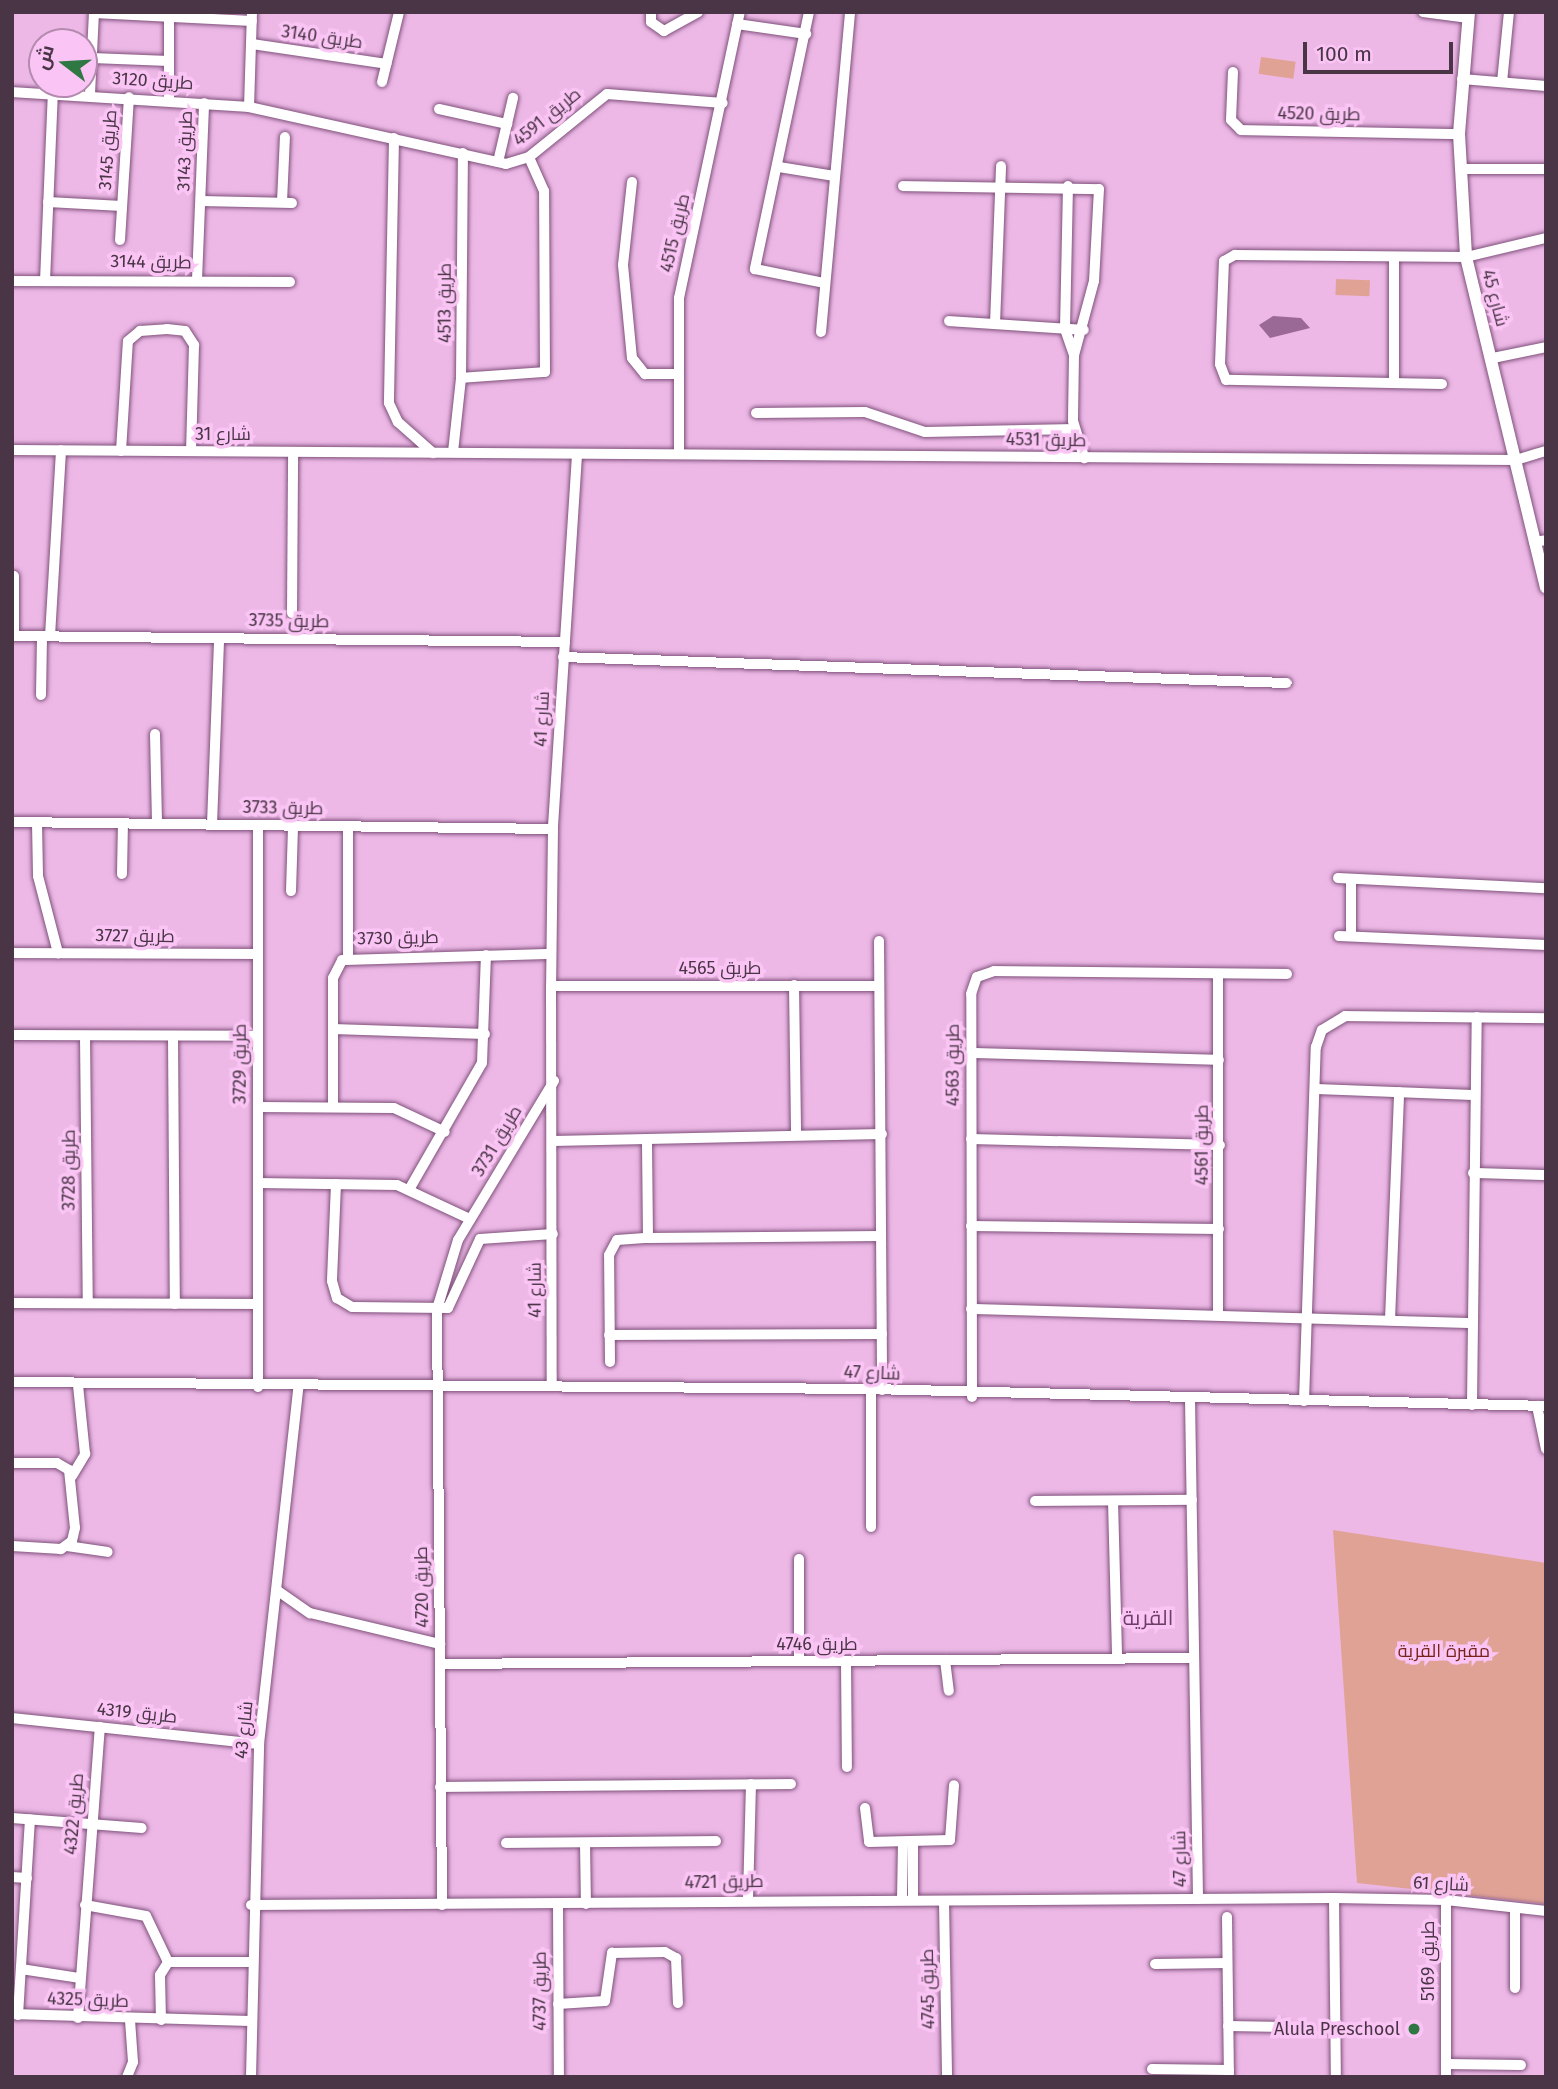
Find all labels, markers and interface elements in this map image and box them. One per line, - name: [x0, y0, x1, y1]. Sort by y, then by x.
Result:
- street label: طريق 3140: [280, 21, 364, 53]
- north arrow: [28, 28, 98, 98]
- scale bar: [1306, 28, 1456, 72]
- text: 100 m: [1316, 41, 1372, 67]
- text: ش: [30, 42, 59, 72]
- street label: طريق 3120: [112, 67, 194, 95]
- street label: طريق 4591: [509, 83, 585, 151]
- street label: طريق 4520: [1277, 102, 1361, 126]
- street label: طريق 3145: [94, 109, 122, 191]
- street label: طريق 3143: [173, 110, 197, 192]
- street label: طريق 4515: [655, 191, 695, 275]
- street label: طريق 3144: [110, 250, 192, 274]
- street label: طريق 4513: [434, 263, 456, 343]
- street label: شارع 45: [1477, 267, 1513, 329]
- street label: شارع 31: [195, 423, 251, 445]
- street label: طريق 4531: [1006, 428, 1086, 452]
- street label: طريق 3735: [249, 609, 329, 633]
- street label: شارع 41: [530, 690, 554, 748]
- street label: طريق 3733: [243, 796, 323, 820]
- street label: طريق 3727: [95, 925, 175, 947]
- street label: طريق 3730: [357, 926, 439, 950]
- street label: طريق 4565: [679, 957, 761, 979]
- street label: طريق 3729: [229, 1024, 251, 1104]
- street label: طريق 4563: [942, 1024, 964, 1106]
- street label: طريق 3731: [467, 1102, 527, 1180]
- street label: طريق 4561: [1191, 1105, 1213, 1185]
- street label: طريق 3728: [58, 1129, 80, 1211]
- street label: شارع 41: [524, 1262, 546, 1318]
- street label: شارع 47: [843, 1361, 901, 1385]
- street label: طريق 4720: [410, 1546, 434, 1628]
- district label: القرية: [1123, 1605, 1173, 1631]
- street label: طريق 4746: [776, 1633, 858, 1655]
- park label: مقبرة القرية: [1398, 1640, 1490, 1662]
- street label: طريق 4319: [96, 1698, 178, 1728]
- street label: شارع 43: [230, 1700, 258, 1760]
- street label: طريق 4322: [60, 1772, 88, 1856]
- street label: شارع 47: [1169, 1830, 1191, 1888]
- street label: طريق 4721: [684, 1871, 764, 1893]
- street label: شارع 61: [1412, 1872, 1470, 1896]
- street label: طريق 5169: [1417, 1921, 1439, 2001]
- street label: طريق 4745: [916, 1948, 940, 2030]
- street label: طريق 4737: [529, 1951, 551, 2031]
- street label: طريق 4325: [47, 1988, 129, 2012]
- place label: Alula Preschool: [1274, 2018, 1400, 2040]
- marker: Alula Preschool: [1406, 2021, 1422, 2037]

